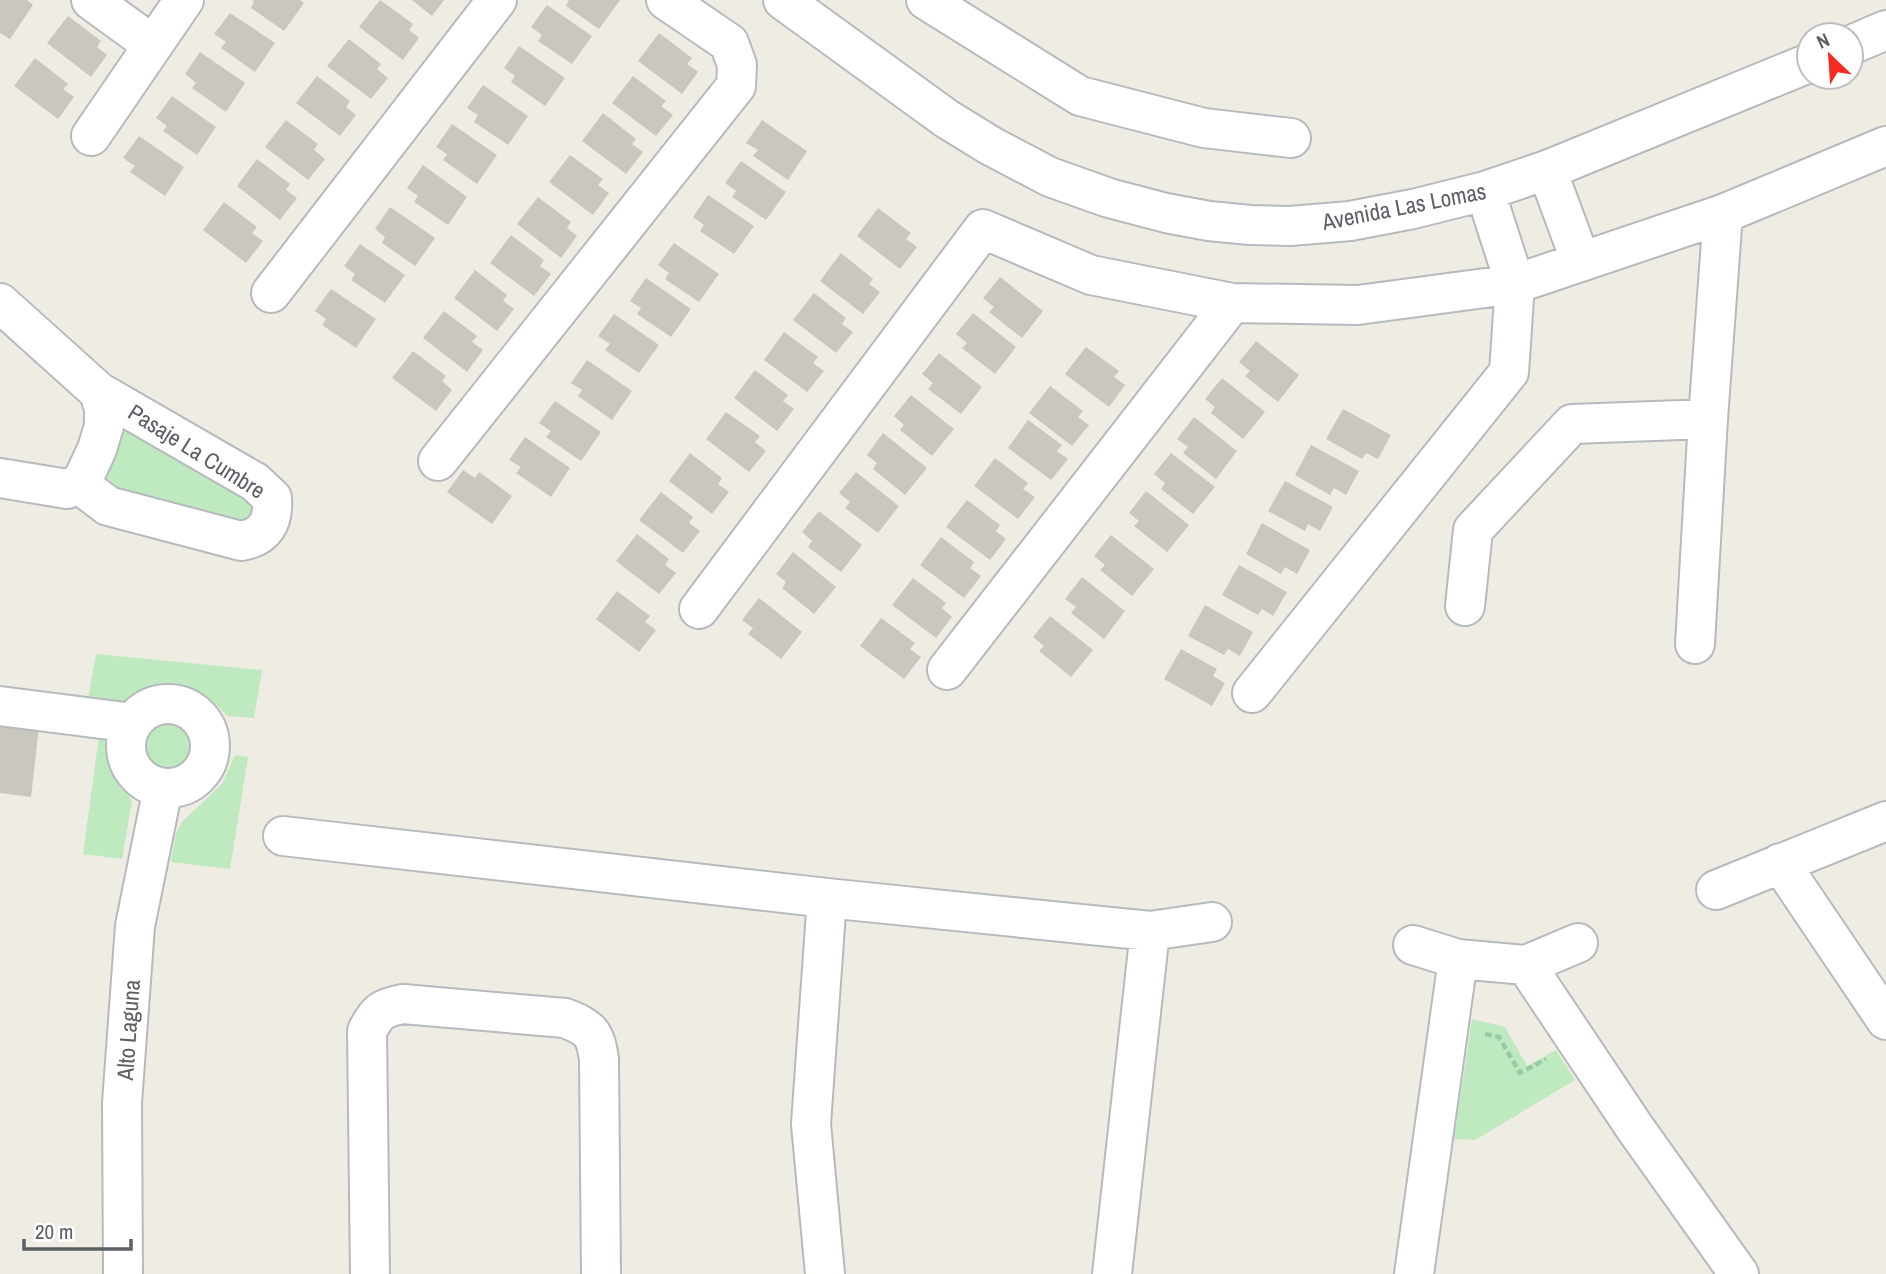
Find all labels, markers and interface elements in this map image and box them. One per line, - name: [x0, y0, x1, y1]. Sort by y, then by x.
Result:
- north arrow: [1795, 21, 1865, 91]
- text: N: [1812, 26, 1833, 55]
- street label: Avenida Las Lomas: [1318, 175, 1489, 237]
- street label: Pasaje La Cumbre: [123, 396, 271, 506]
- street label: Alto Laguna: [109, 978, 147, 1082]
- scale bar: [24, 1208, 131, 1252]
- text: 20 m: [35, 1217, 73, 1246]

